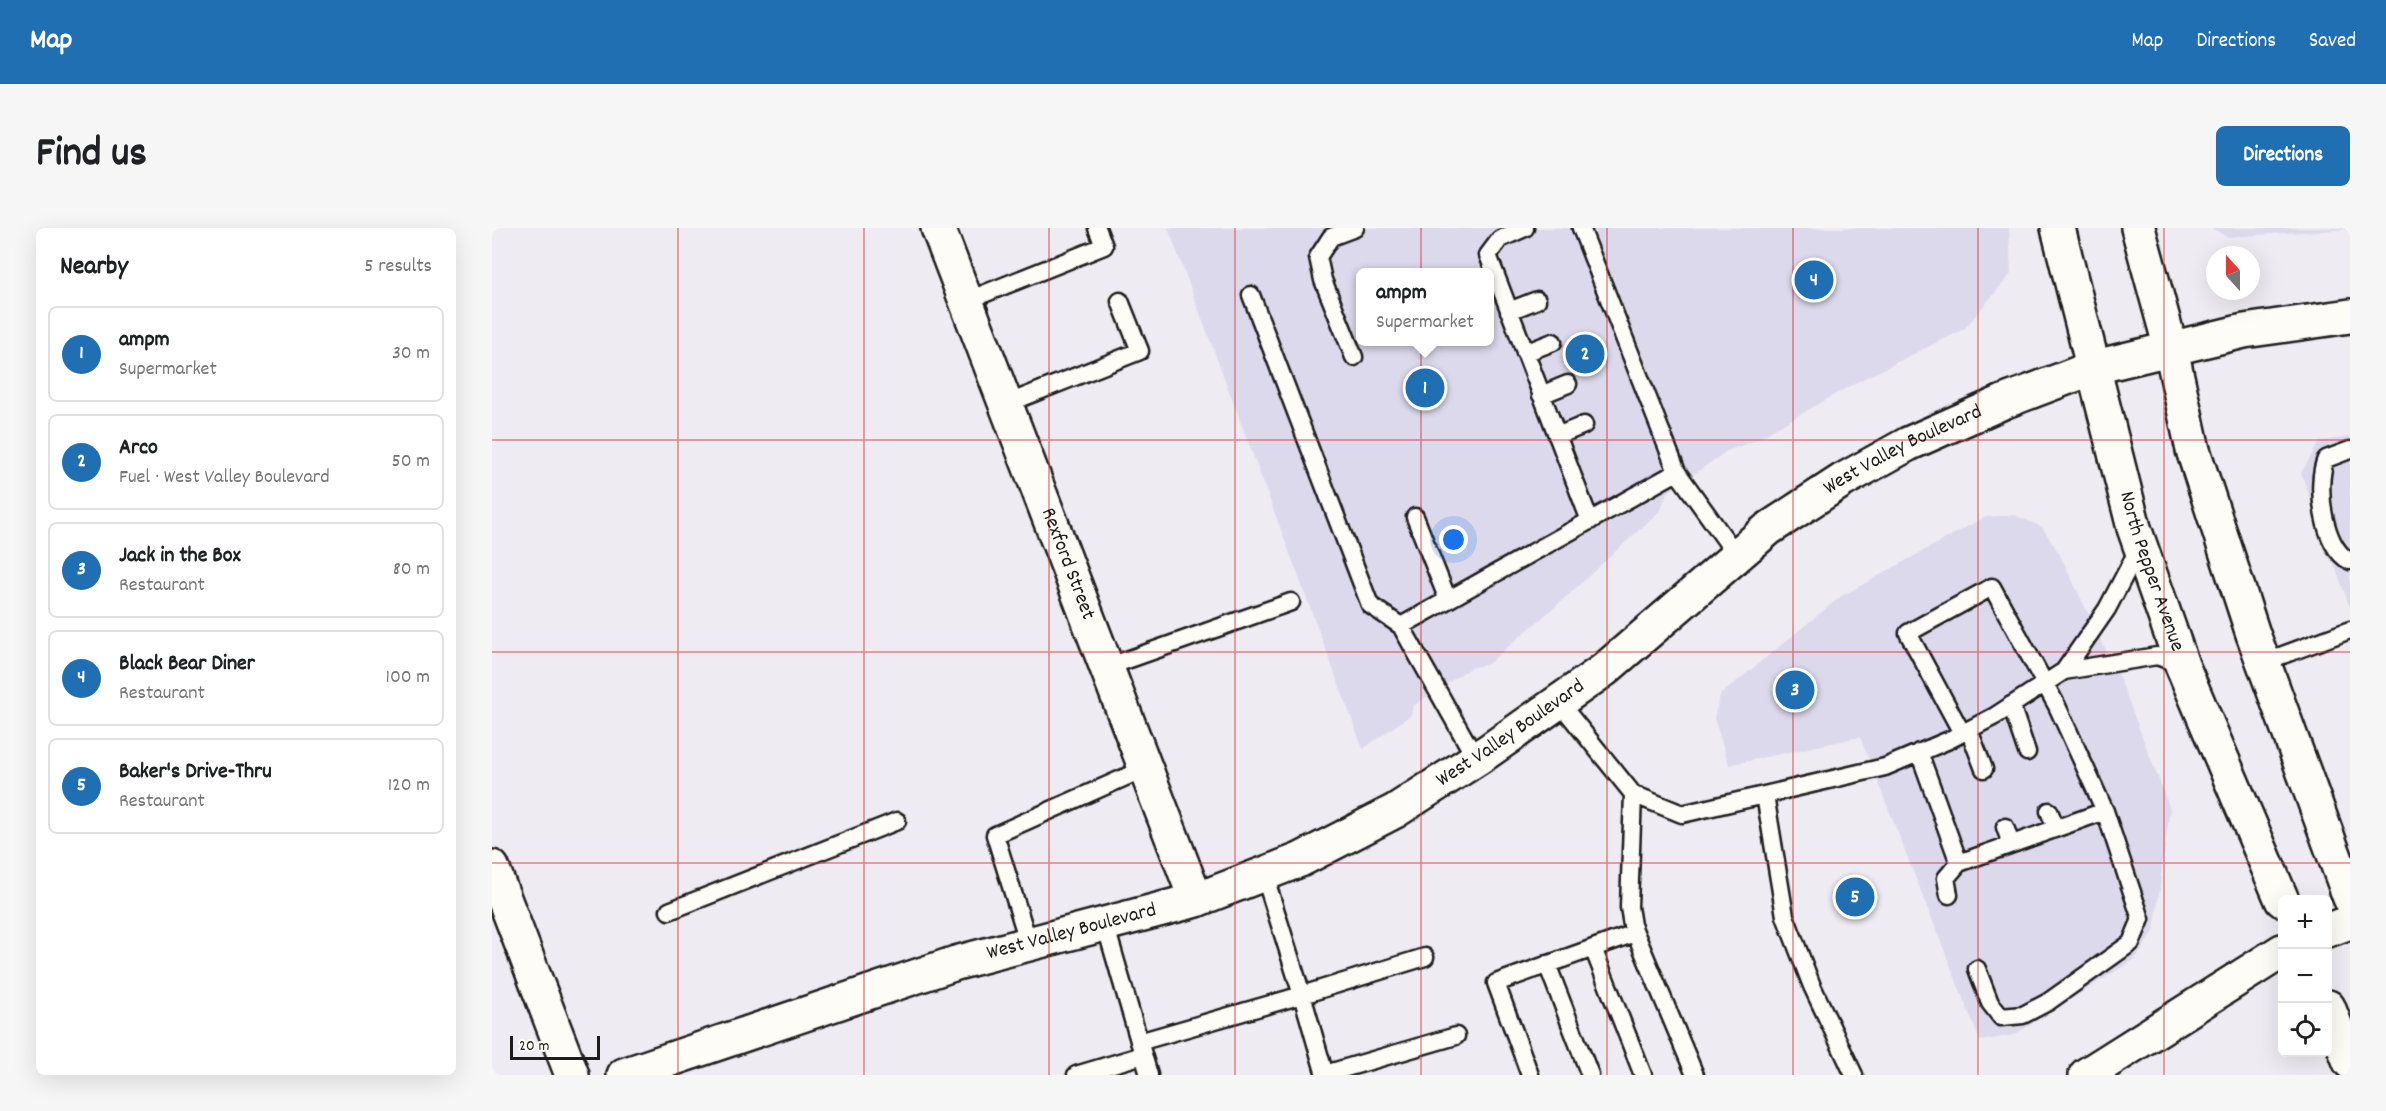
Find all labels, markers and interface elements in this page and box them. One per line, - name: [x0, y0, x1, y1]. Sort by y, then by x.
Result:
- text: Map: [30, 22, 72, 62]
- text: Map: [2132, 27, 2163, 57]
- text: Directions: [2196, 27, 2276, 57]
- text: Saved: [2309, 27, 2356, 57]
- text: Find us: [36, 126, 147, 186]
- button: Directions: [2216, 126, 2350, 186]
- north arrow: [2206, 246, 2260, 300]
- text: Nearby: [60, 249, 128, 286]
- text: 5 results: [364, 253, 432, 281]
- pin: 4: [1794, 257, 1834, 302]
- popup: [1356, 268, 1494, 346]
- text: ampm: [1376, 278, 1427, 309]
- text: Supermarket: [1376, 309, 1474, 337]
- text: ampm: [119, 325, 170, 356]
- pin: 2: [1566, 332, 1604, 376]
- text: 1: [79, 340, 84, 368]
- text: 30 m: [392, 340, 430, 368]
- text: Supermarket: [119, 356, 217, 384]
- pin: 1: [1406, 366, 1444, 410]
- street label: West Valley Boulevard: [1818, 398, 1987, 503]
- text: Arco: [119, 433, 158, 464]
- text: 2: [77, 448, 86, 476]
- text: 50 m: [392, 448, 430, 476]
- text: Fuel · West Valley Boulevard: [119, 464, 330, 492]
- street label: North Pepper Avenue: [2110, 488, 2191, 656]
- street label: Rexford Street: [1032, 504, 1102, 625]
- your location: [1439, 525, 1468, 554]
- text: Jack in the Box: [119, 541, 241, 572]
- text: 3: [77, 556, 86, 584]
- text: 80 m: [393, 556, 430, 584]
- text: Restaurant: [119, 572, 205, 600]
- text: Black Bear Diner: [119, 649, 255, 680]
- text: 4: [77, 664, 86, 692]
- text: 100 m: [386, 664, 430, 692]
- pin: 3: [1776, 668, 1814, 712]
- street label: West Valley Boulevard: [1431, 673, 1591, 796]
- text: Restaurant: [119, 680, 205, 708]
- text: Baker's Drive-Thru: [119, 757, 272, 788]
- text: 5: [77, 772, 86, 800]
- text: 120 m: [388, 772, 430, 800]
- text: Restaurant: [119, 788, 205, 816]
- pin: 5: [1836, 874, 1874, 920]
- map controls: [2278, 895, 2332, 1057]
- button: +: [2278, 895, 2332, 949]
- street label: West Valley Boulevard: [984, 896, 1160, 969]
- button: −: [2278, 949, 2332, 1003]
- button: locate: [2278, 1003, 2332, 1057]
- scale bar: [510, 1033, 600, 1060]
- text: 20 m: [519, 1035, 549, 1058]

